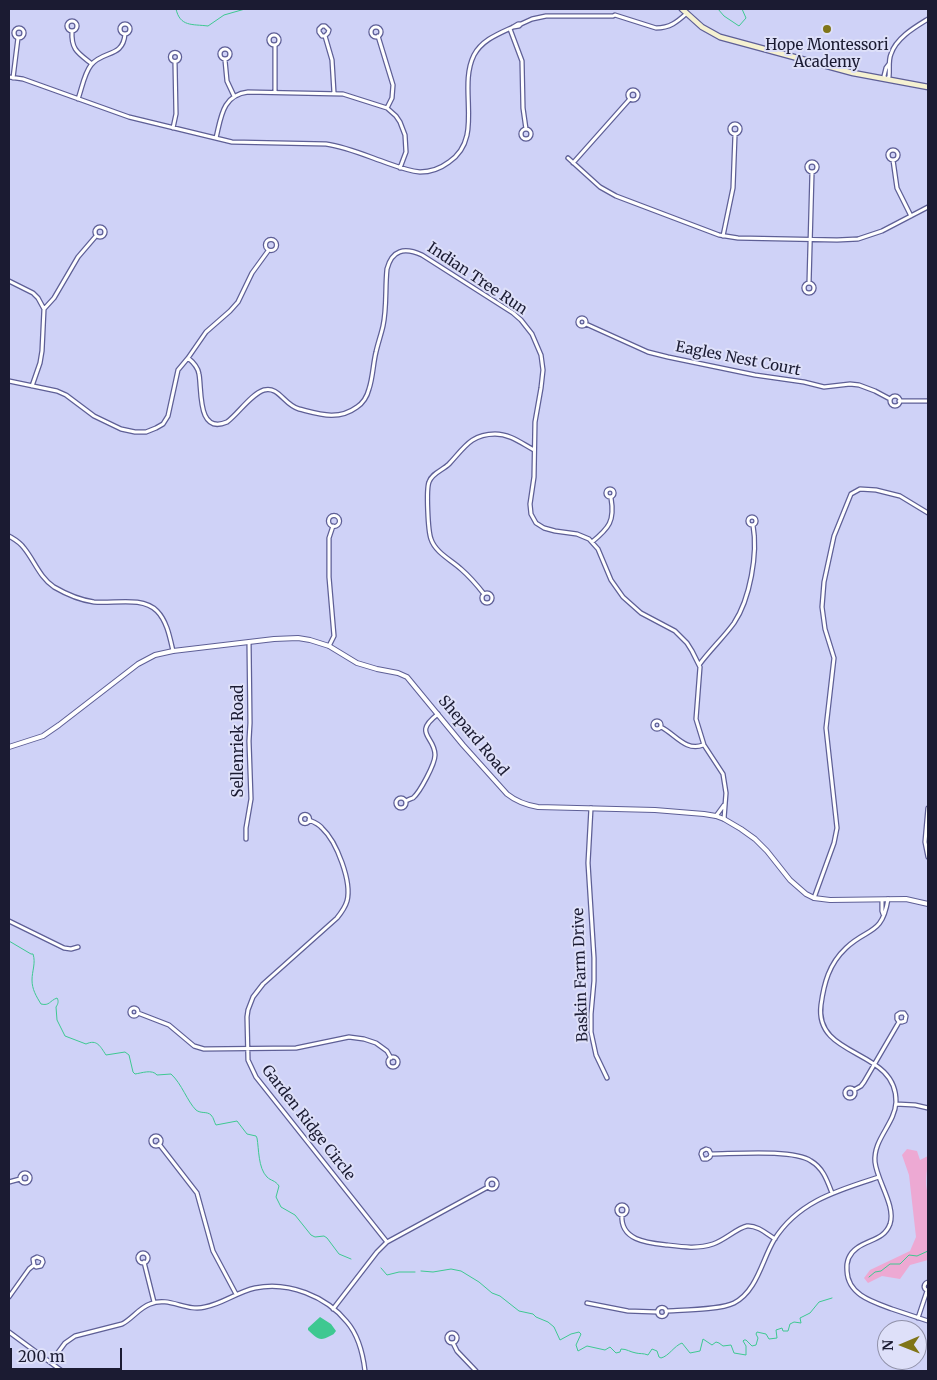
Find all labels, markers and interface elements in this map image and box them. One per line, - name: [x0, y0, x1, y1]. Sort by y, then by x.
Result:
- marker: Hope Montessori Academy: [821, 23, 833, 35]
- place label: Hope Montessori Academy: [765, 37, 889, 72]
- street label: Indian Tree Run: [424, 239, 530, 319]
- street label: Eagles Nest Court: [674, 338, 802, 380]
- street label: Sellenriek Road: [230, 685, 248, 797]
- street label: Shepard Road: [434, 692, 512, 780]
- street label: Baskin Farm Drive: [570, 908, 592, 1042]
- street label: Garden Ridge Circle: [257, 1062, 359, 1184]
- north arrow: [877, 1320, 927, 1370]
- scale bar: [12, 1338, 125, 1370]
- text: N: [879, 1340, 897, 1351]
- text: 200 m: [18, 1347, 65, 1366]

